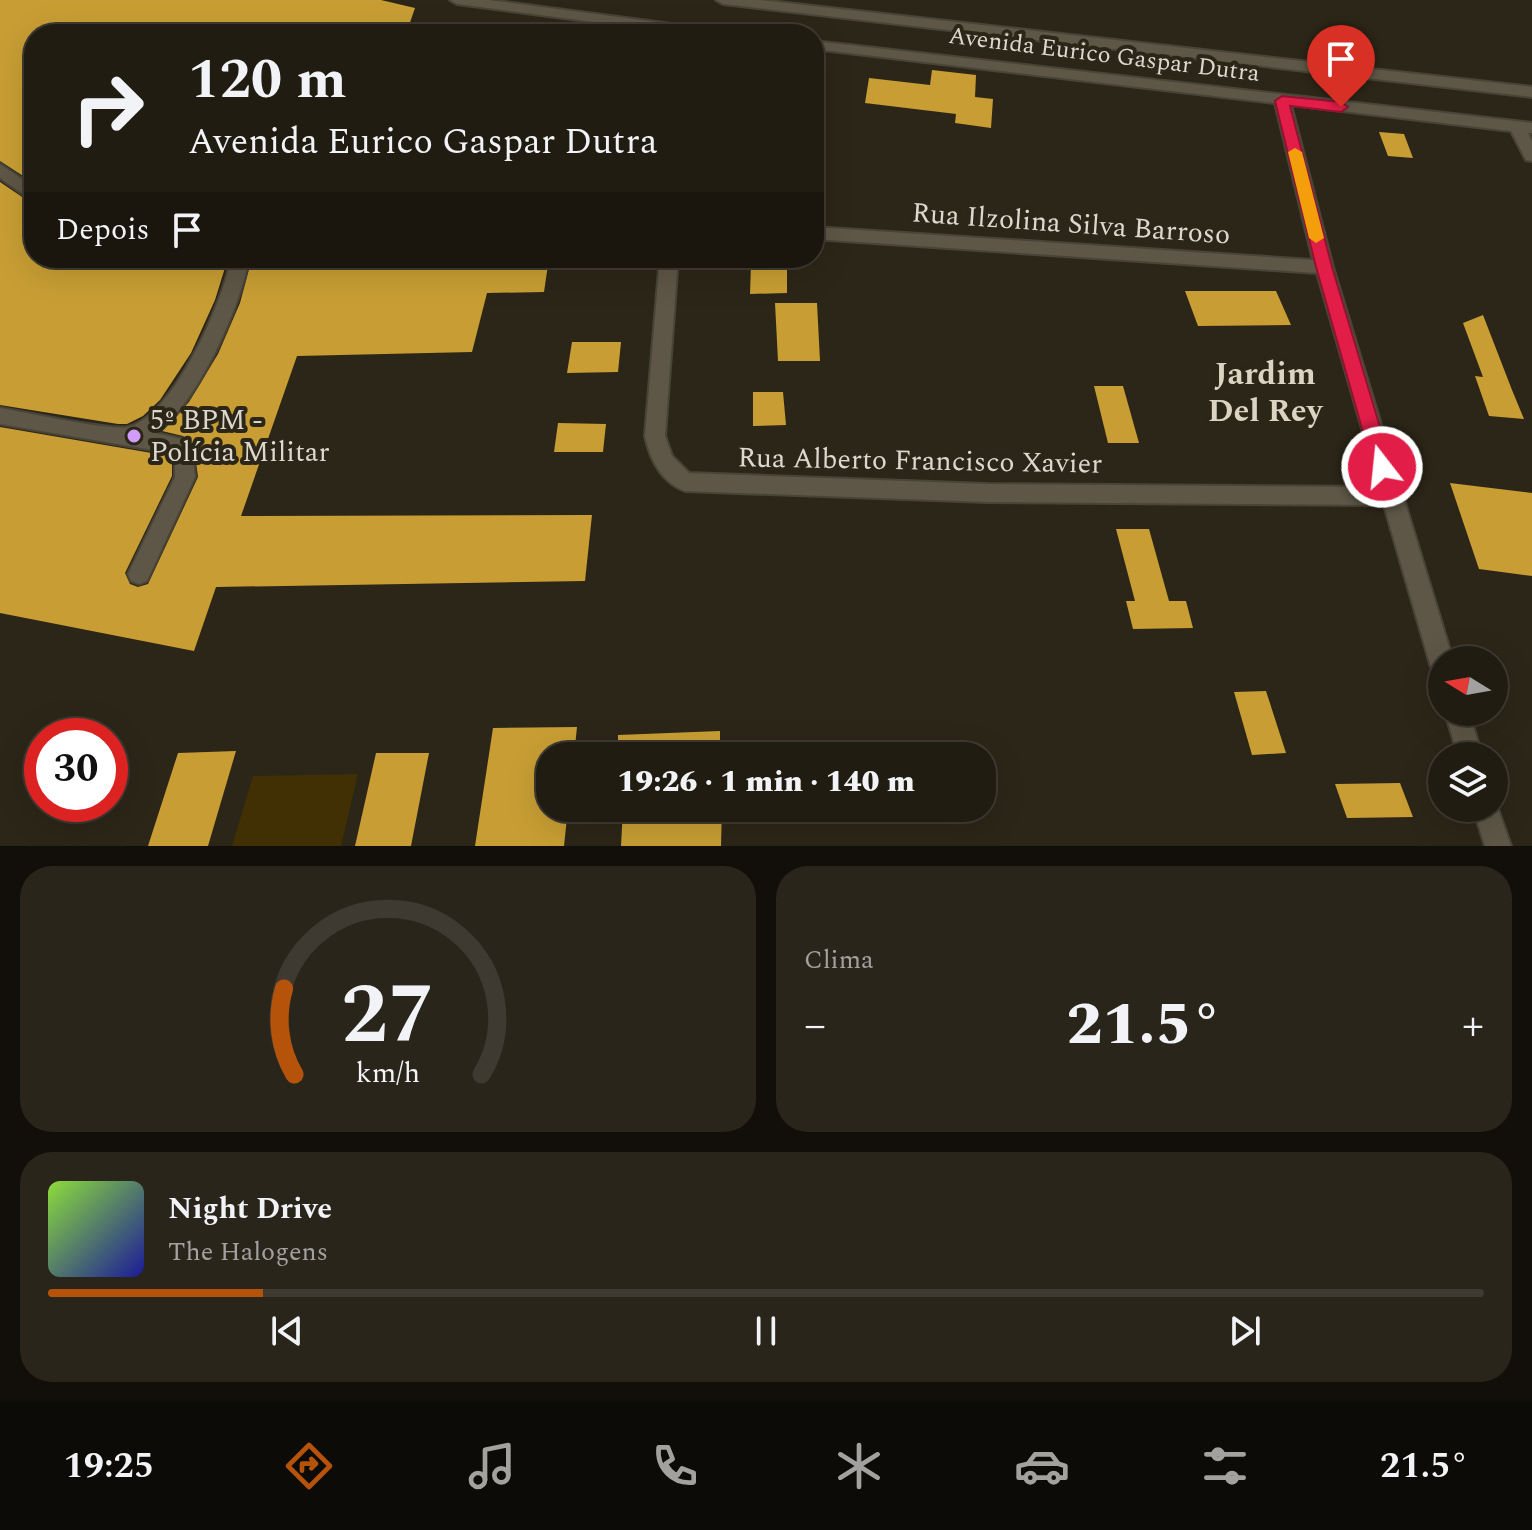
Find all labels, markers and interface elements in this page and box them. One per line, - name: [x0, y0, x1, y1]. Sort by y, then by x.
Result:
- street label: Avenida Eurico Gaspar Dutra: [946, 18, 1262, 92]
- pin: [1307, 25, 1375, 107]
- icon: arrive: [1319, 37, 1363, 81]
- text: 120 m: [188, 38, 347, 123]
- icon: right: [56, 56, 160, 160]
- text: Avenida Eurico Gaspar Dutra: [188, 115, 658, 170]
- street label: Rua Ilzolina Silva Barroso: [910, 191, 1232, 257]
- text: Depois: [56, 207, 149, 253]
- icon: arrive: [165, 208, 209, 252]
- district label: Jardim Del Rey: [1208, 350, 1324, 436]
- place label: 5º BPM - Polícia Militar: [150, 399, 330, 474]
- position arrow: [1340, 425, 1424, 509]
- marker: 5º BPM - Polícia Militar: [125, 427, 143, 445]
- street label: Rua Alberto Francisco Xavier: [737, 436, 1103, 486]
- north arrow: [1428, 646, 1508, 726]
- map controls: [1428, 646, 1508, 822]
- speed limit sign: 30: [24, 718, 128, 822]
- button: layers: [1428, 742, 1508, 822]
- text: 19:26 · 1 min · 140 m: [617, 759, 915, 805]
- text: Clima: [804, 940, 874, 980]
- text: 27: [341, 953, 435, 1080]
- text: 21.5°: [1067, 979, 1221, 1071]
- text: −: [804, 992, 826, 1059]
- text: +: [1462, 992, 1484, 1059]
- text: km/h: [356, 1052, 420, 1095]
- text: Night Drive: [168, 1186, 332, 1232]
- text: The Halogens: [168, 1232, 328, 1272]
- icon: previous: [265, 1309, 309, 1353]
- icon: pause: [744, 1309, 788, 1353]
- icon: next: [1223, 1309, 1267, 1353]
- icon: directions: [281, 1438, 337, 1494]
- icon: music: [464, 1438, 520, 1494]
- icon: phone: [647, 1438, 703, 1494]
- icon: climate: [831, 1438, 887, 1494]
- icon: car: [1014, 1438, 1070, 1494]
- icon: filters: [1197, 1438, 1253, 1494]
- text: 19:25: [64, 1439, 154, 1494]
- text: 21.5°: [1380, 1439, 1468, 1494]

